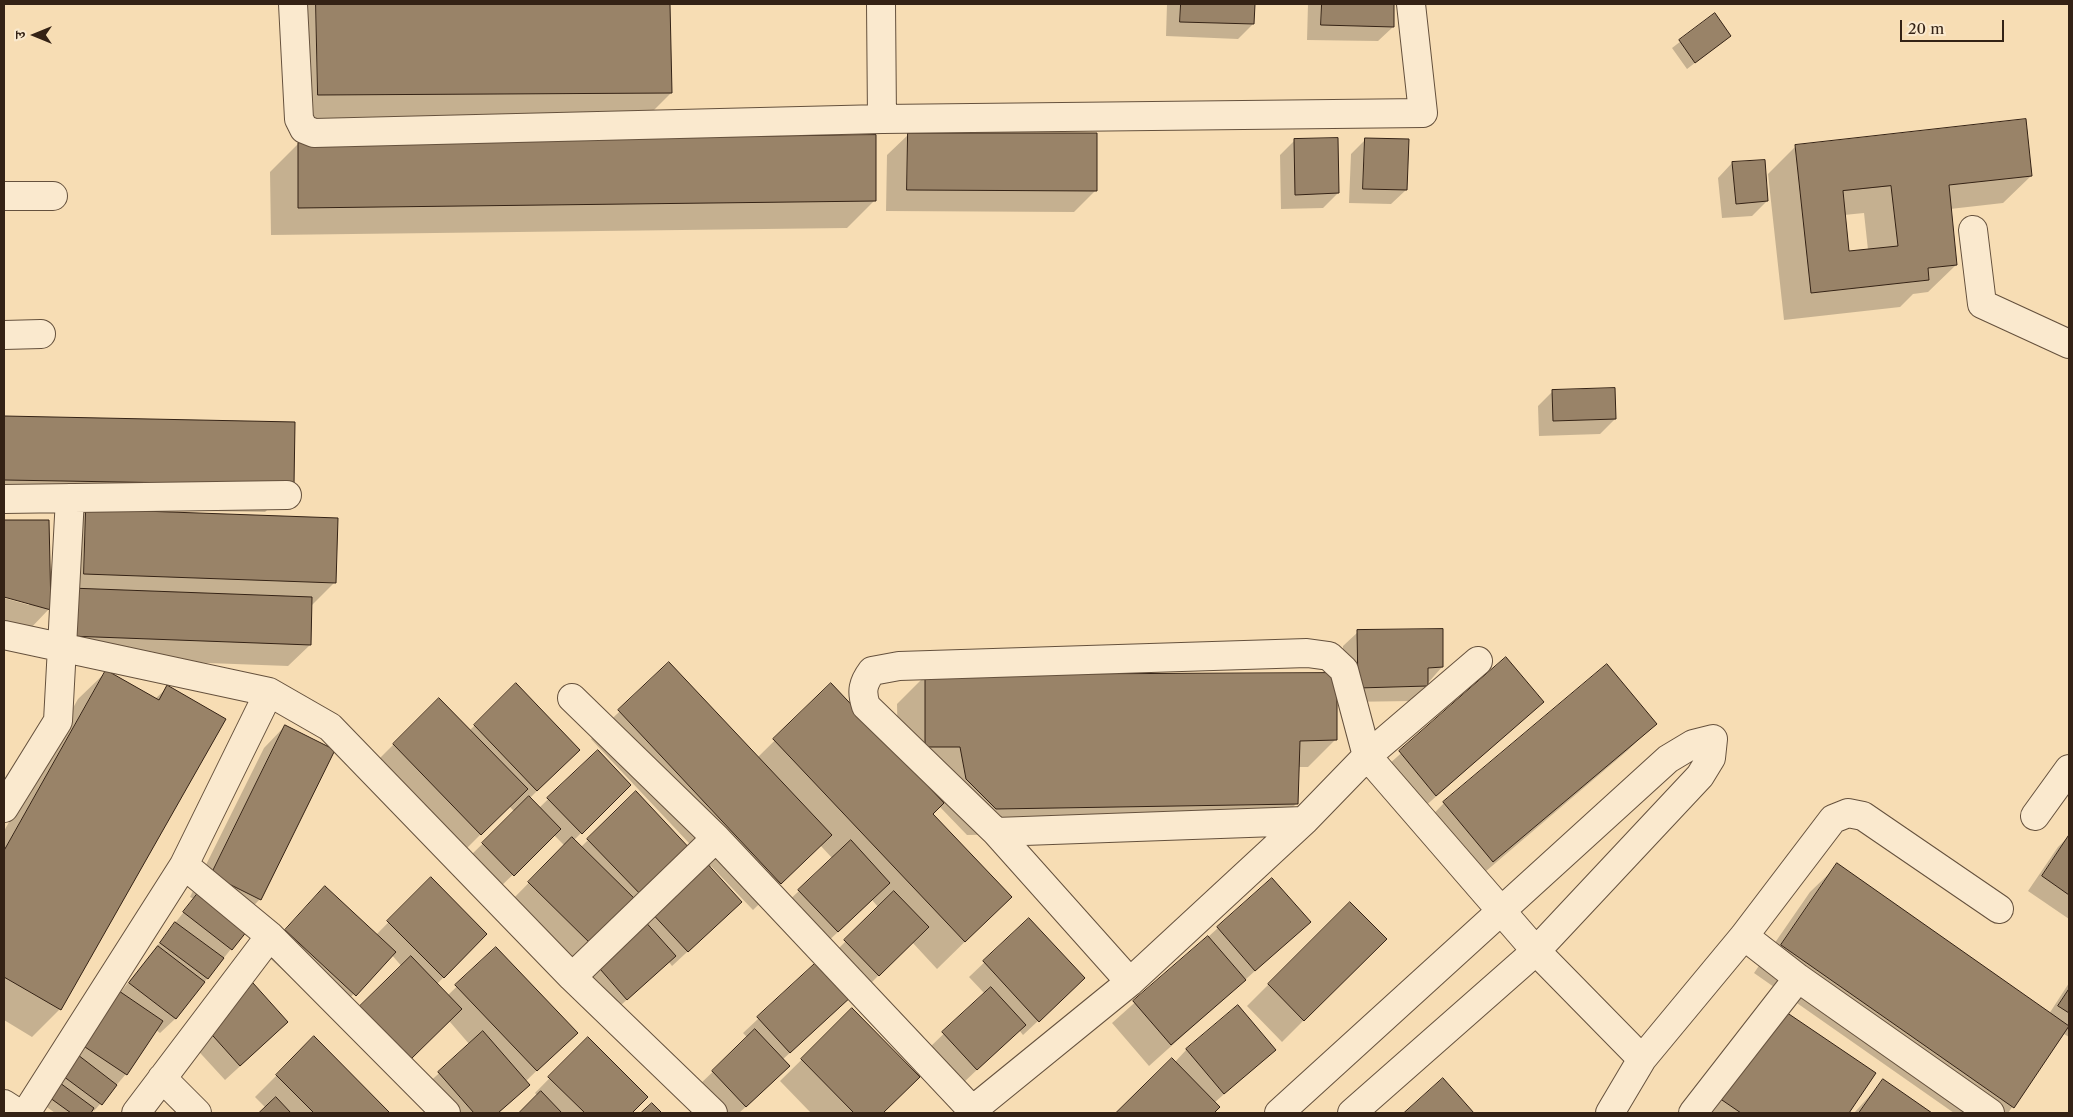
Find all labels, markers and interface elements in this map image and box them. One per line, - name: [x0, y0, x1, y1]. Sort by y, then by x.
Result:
- north arrow: [10, 10, 60, 60]
- scale bar: [1903, 10, 2007, 42]
- text: 20 m: [1908, 19, 1944, 38]
- text: उ: [11, 31, 29, 39]

